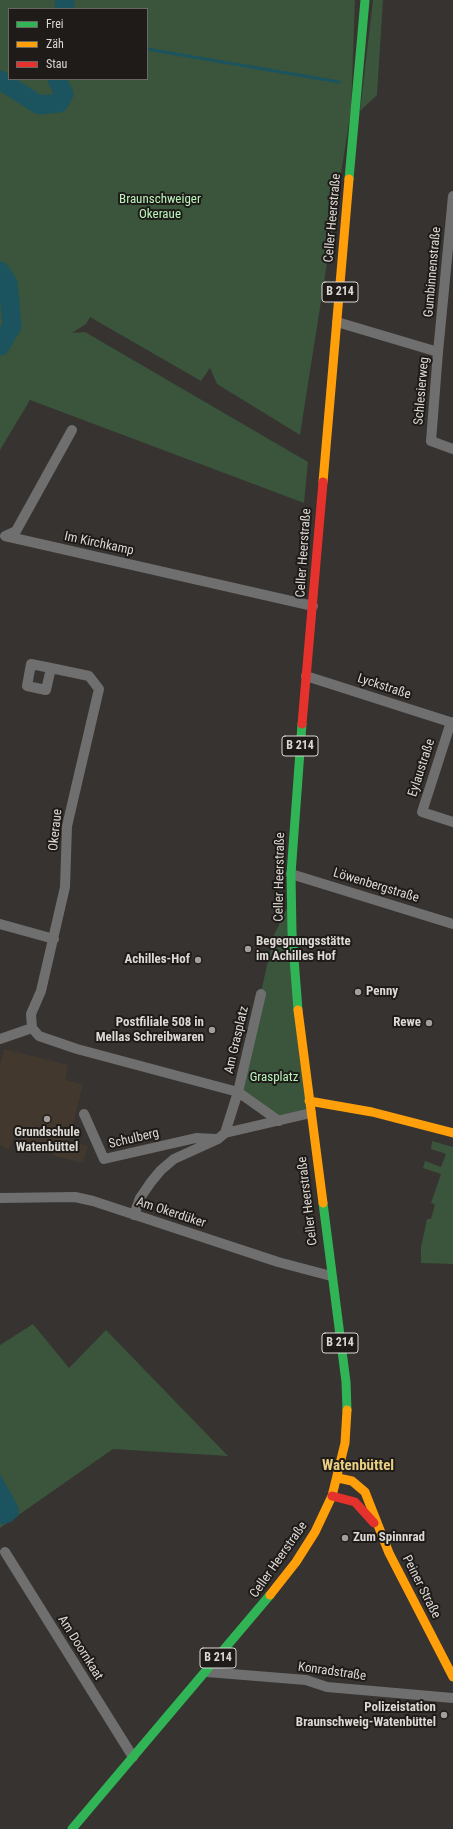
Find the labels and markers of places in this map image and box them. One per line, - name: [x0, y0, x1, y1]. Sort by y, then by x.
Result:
- place label: Begegnungsstätte im Achilles Hof: [256, 934, 351, 965]
- marker: Begegnungsstätte im Achilles Hof: [243, 944, 253, 954]
- place label: Achilles-Hof: [125, 952, 190, 968]
- marker: Achilles-Hof: [193, 955, 203, 965]
- place label: Penny: [366, 984, 398, 1000]
- marker: Penny: [353, 987, 363, 997]
- place label: Postfiliale 508 in Mellas Schreibwaren: [96, 1015, 204, 1046]
- place label: Rewe: [393, 1015, 421, 1031]
- marker: Rewe: [424, 1018, 434, 1028]
- marker: Postfiliale 508 in Mellas Schreibwaren: [207, 1025, 217, 1035]
- marker: Grundschule Watenbüttel: [42, 1114, 52, 1124]
- place label: Grundschule Watenbüttel: [14, 1125, 80, 1156]
- place label: Zum Spinnrad: [353, 1530, 425, 1546]
- marker: Zum Spinnrad: [340, 1533, 350, 1543]
- place label: Polizeistation Braunschweig-Watenbüttel: [296, 1700, 436, 1731]
- marker: Polizeistation Braunschweig-Watenbüttel: [439, 1710, 449, 1720]

